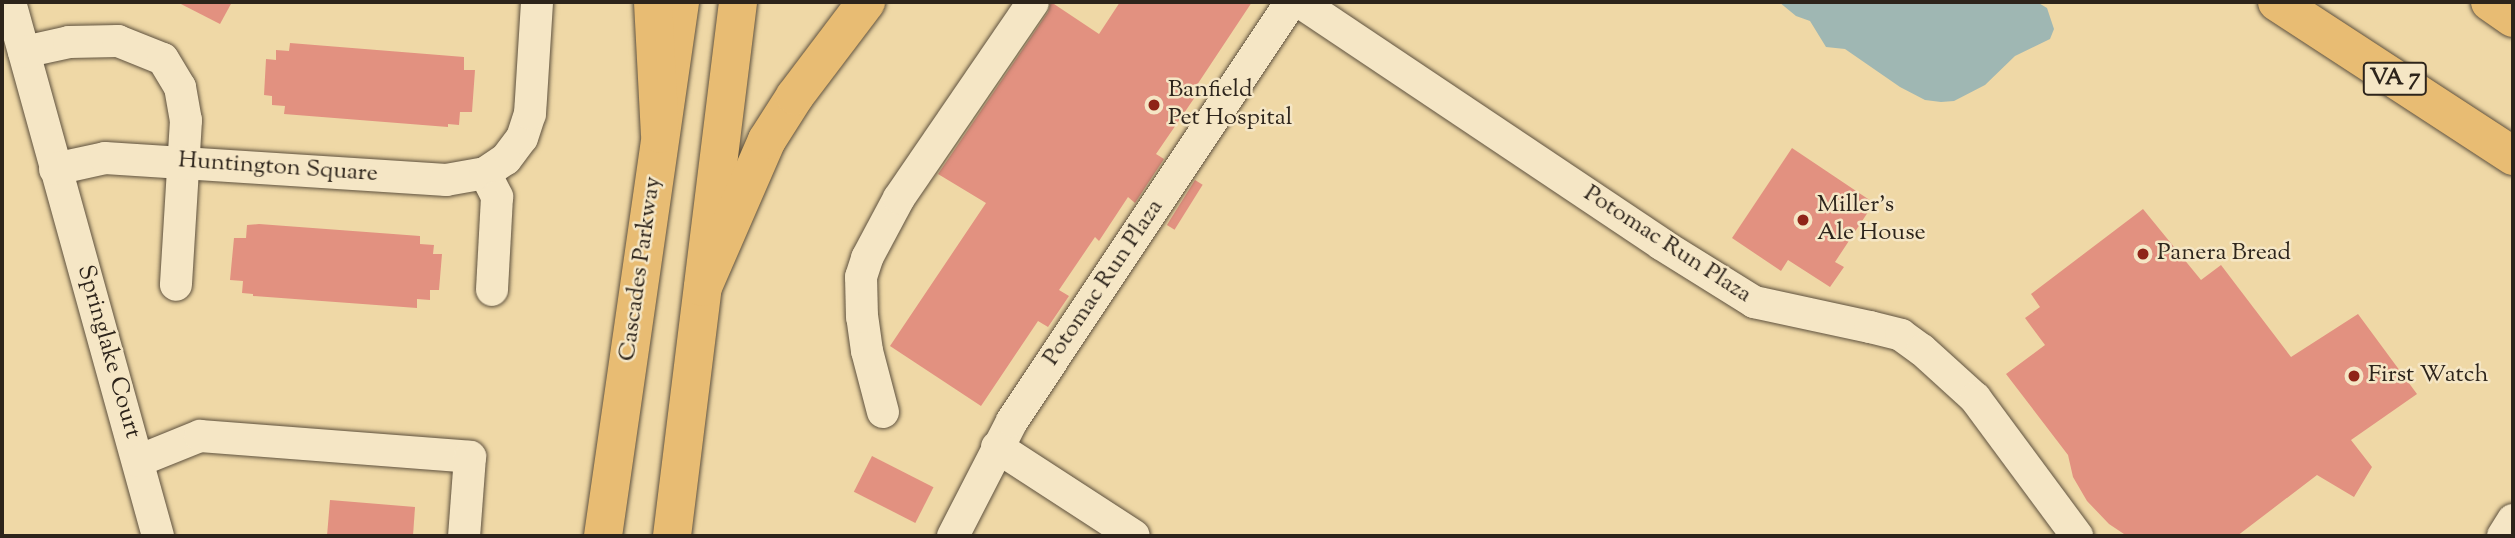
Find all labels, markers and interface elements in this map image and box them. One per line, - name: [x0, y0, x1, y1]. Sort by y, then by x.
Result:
- road number: VA 7: [2362, 60, 2428, 99]
- place label: Banfield Pet Hospital: [1168, 77, 1292, 133]
- marker: Banfield Pet Hospital: [1146, 97, 1162, 113]
- street label: Huntington Square: [177, 147, 379, 189]
- street label: Cascades Parkway: [614, 175, 668, 363]
- street label: Potomac Run Plaza: [1578, 180, 1756, 310]
- place label: Miller's Ale House: [1817, 192, 1926, 248]
- street label: Potomac Run Plaza: [1038, 194, 1170, 372]
- marker: Miller's Ale House: [1795, 212, 1811, 228]
- place label: Panera Bread: [2157, 240, 2291, 268]
- marker: Panera Bread: [2135, 246, 2151, 262]
- street label: Springlake Court: [70, 262, 146, 442]
- place label: First Watch: [2368, 362, 2488, 390]
- marker: First Watch: [2346, 368, 2362, 384]

